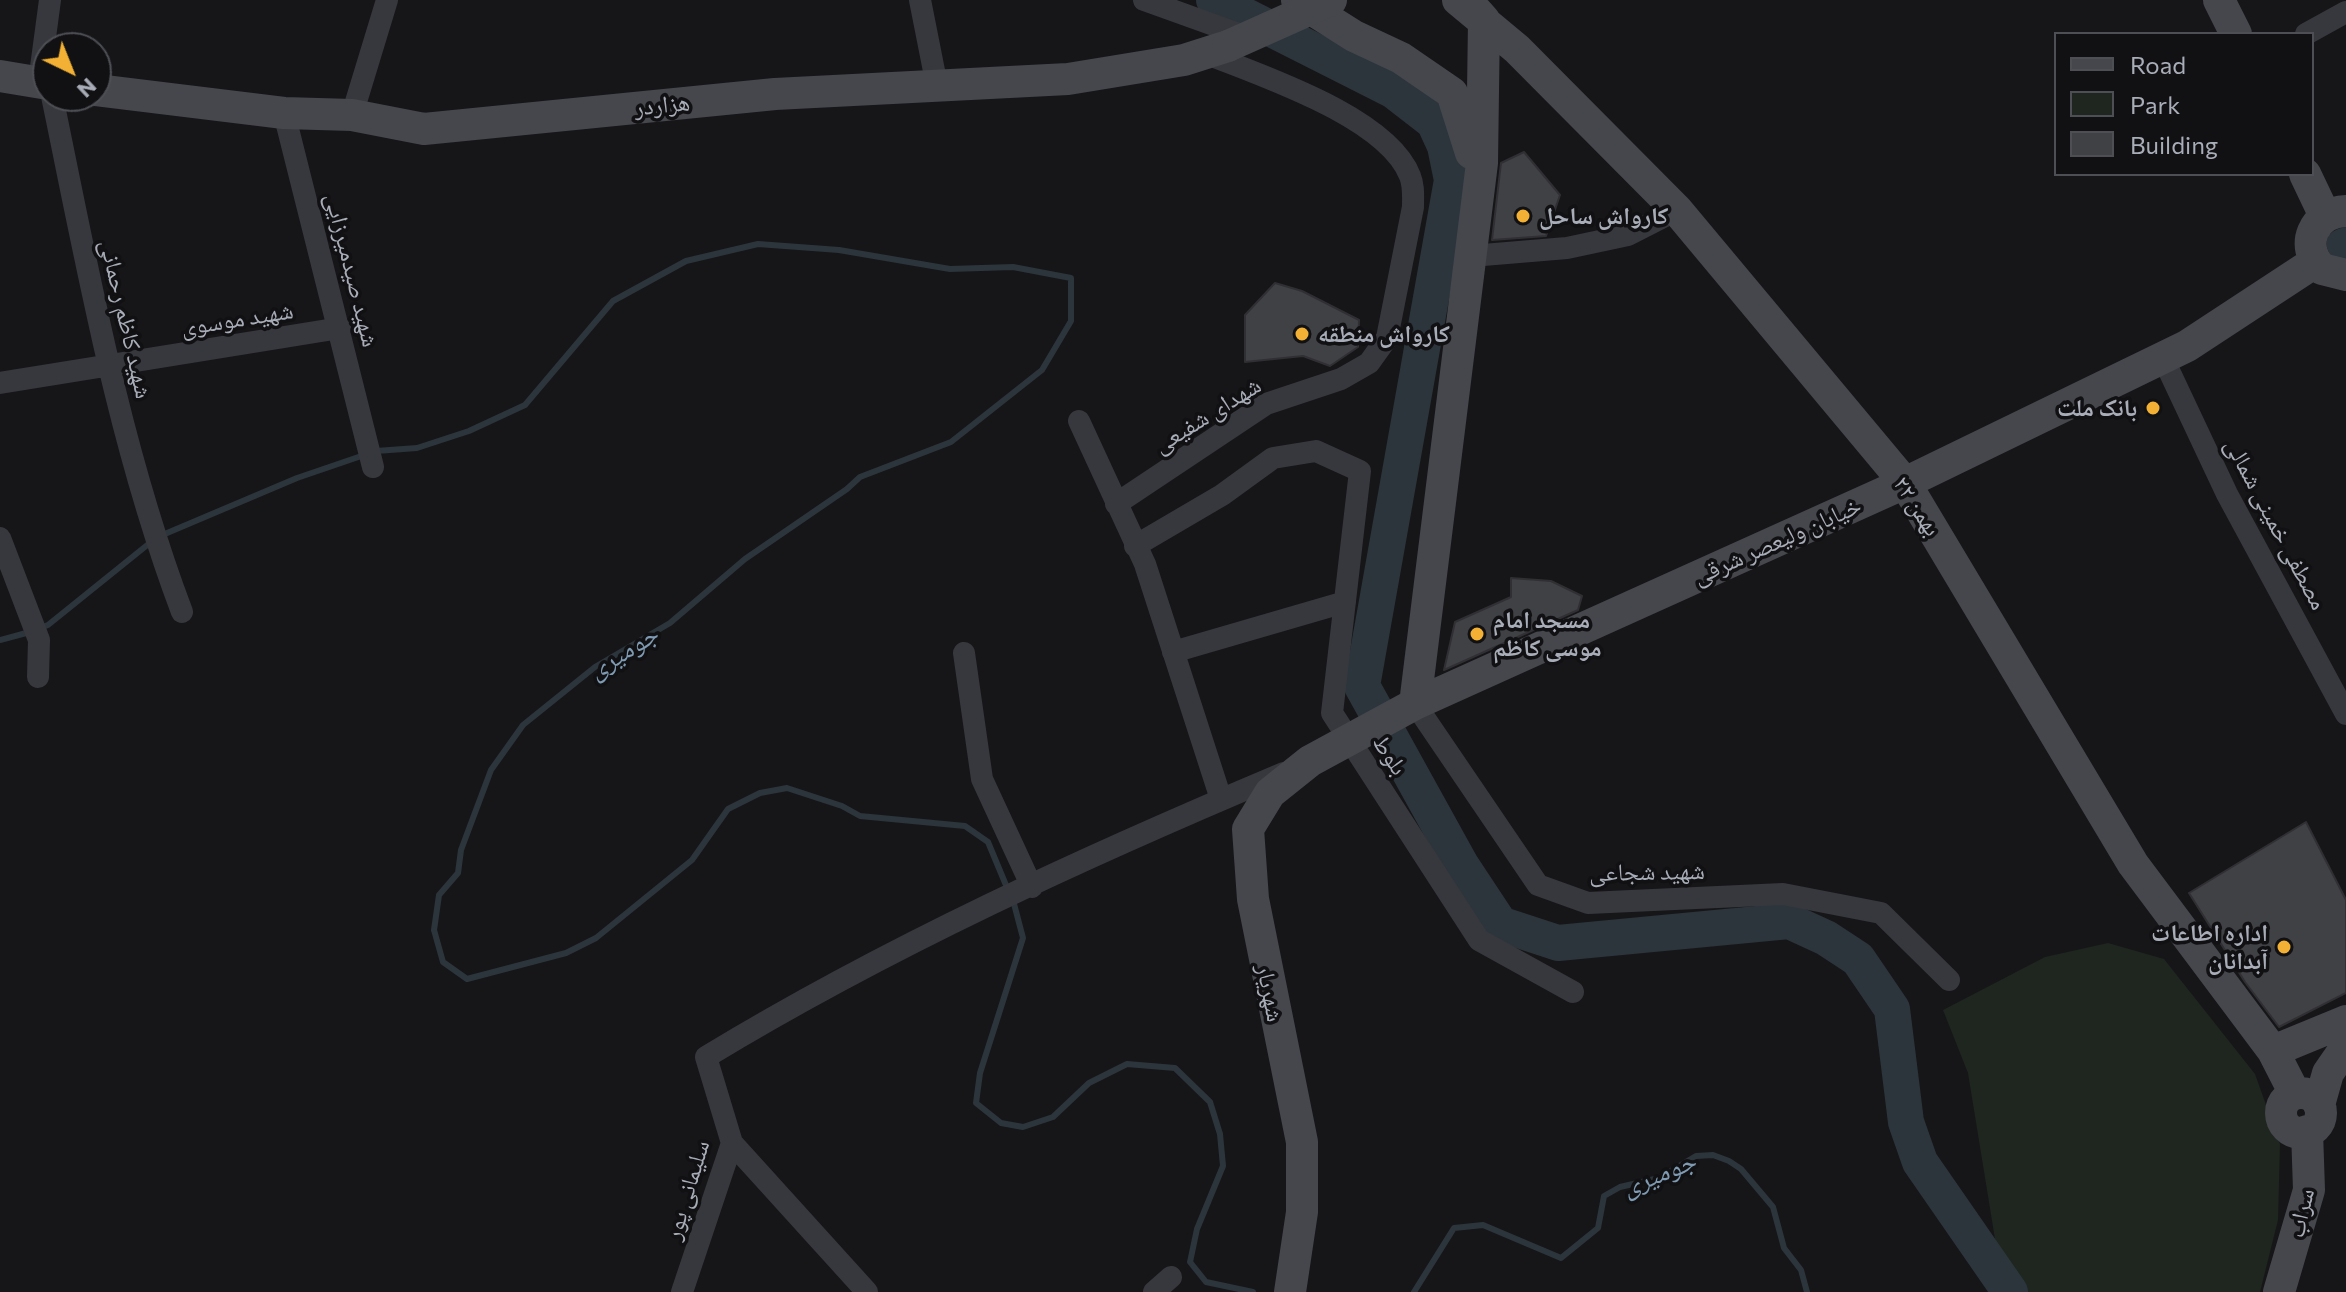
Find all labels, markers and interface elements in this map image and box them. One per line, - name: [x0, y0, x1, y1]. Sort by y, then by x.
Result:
- north arrow: [32, 32, 112, 112]
- legend: [2054, 32, 2314, 176]
- text: Road: [2130, 50, 2186, 79]
- text: N: [72, 73, 103, 104]
- street label: هزاردر: [633, 88, 691, 122]
- text: Park: [2130, 90, 2180, 119]
- text: Building: [2130, 130, 2218, 159]
- street label: شهید صیدمیرزایی: [319, 190, 385, 350]
- place label: کارواش ساحل: [1539, 202, 1668, 230]
- marker: کارواش ساحل: [1514, 207, 1532, 225]
- street label: شهید کاظم رحمانی: [94, 237, 158, 401]
- street label: شهید موسوی: [179, 296, 295, 342]
- place label: کارواش منطقه: [1318, 320, 1450, 348]
- marker: کارواش منطقه: [1293, 325, 1311, 343]
- street label: شهدای شفیعی: [1148, 371, 1266, 459]
- place label: بانک ملت: [2057, 394, 2137, 422]
- marker: بانک ملت: [2144, 399, 2162, 417]
- street label: مصطفی خمینی شمالی: [2219, 433, 2333, 615]
- street label: ۲۲ بهمن: [1887, 471, 1947, 541]
- street label: خیابان ولیعصر شرقی: [1688, 491, 1866, 591]
- place label: مسجد امام موسی کاظم: [1493, 606, 1602, 662]
- water label: جومیری: [582, 619, 664, 685]
- marker: مسجد امام موسی کاظم: [1468, 625, 1486, 643]
- street label: بلوط: [1366, 729, 1414, 781]
- street label: شهید شجاعی: [1589, 857, 1705, 887]
- place label: اداره اطاعات آبدانان: [2151, 919, 2268, 975]
- marker: اداره اطاعات آبدانان: [2275, 938, 2293, 956]
- street label: شهریار: [1250, 962, 1290, 1024]
- street label: سلیمانی پور: [658, 1137, 716, 1243]
- water label: جومیری: [1618, 1145, 1700, 1203]
- street label: سراب: [2281, 1186, 2321, 1240]

